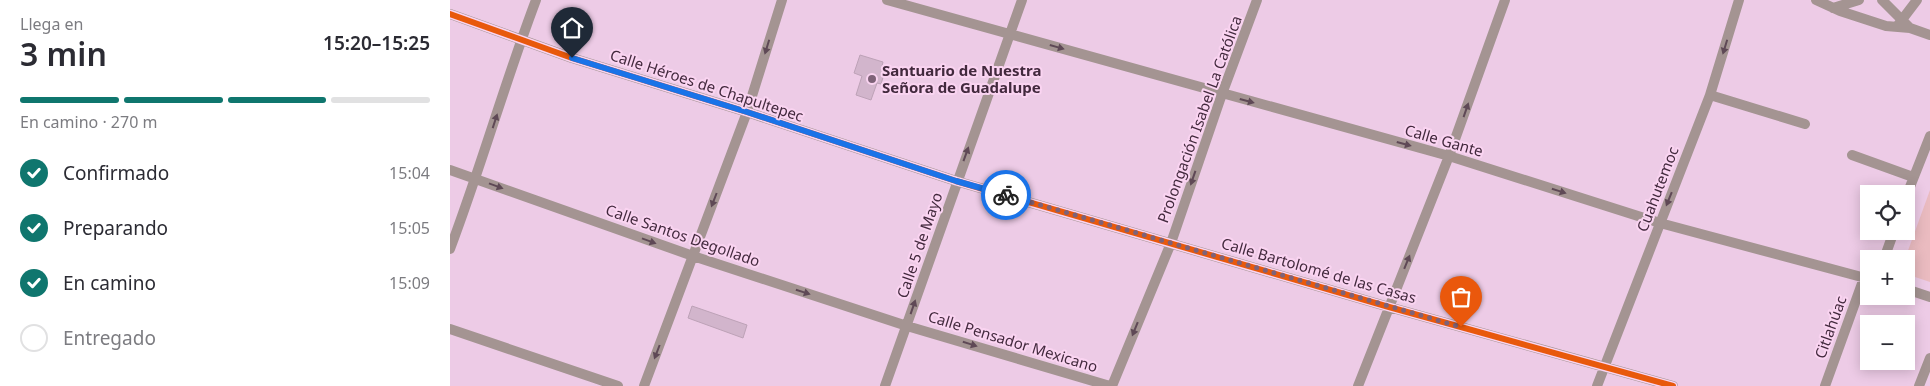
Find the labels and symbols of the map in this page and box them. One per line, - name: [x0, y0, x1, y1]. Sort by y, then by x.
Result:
- pin: [551, 7, 593, 58]
- street label: Prolongación Isabel La Católica: [1152, 13, 1246, 225]
- one-way arrow: [763, 39, 771, 54]
- one-way arrow: [1720, 39, 1728, 54]
- one-way arrow: [1050, 43, 1065, 51]
- street label: Calle Héroes de Chapultepec: [608, 44, 806, 126]
- place label: Santuario de Nuestra Señora de Guadalupe: [882, 60, 1041, 97]
- marker: Santuario de Nuestra Señora de Guadalupe: [866, 73, 878, 85]
- one-way arrow: [1240, 97, 1255, 105]
- one-way arrow: [1462, 102, 1470, 117]
- one-way arrow: [492, 113, 499, 128]
- street label: Calle Gante: [1403, 119, 1485, 161]
- one-way arrow: [1396, 140, 1411, 148]
- street label: Cuahutemoc: [1632, 143, 1682, 235]
- one-way arrow: [962, 146, 970, 161]
- courier: [981, 170, 1031, 220]
- one-way arrow: [1189, 170, 1196, 185]
- one-way arrow: [489, 182, 504, 190]
- one-way arrow: [1552, 188, 1567, 196]
- street label: Calle 5 de Mayo: [892, 189, 946, 301]
- one-way arrow: [1665, 192, 1673, 207]
- one-way arrow: [710, 193, 718, 208]
- street label: Calle Santos Degollado: [603, 199, 763, 271]
- street label: Calle Bartolomé de las Casas: [1219, 233, 1419, 307]
- one-way arrow: [642, 237, 657, 245]
- one-way arrow: [1403, 254, 1411, 269]
- pin: [1440, 276, 1482, 327]
- one-way arrow: [796, 289, 811, 296]
- street label: Citlahúac: [1809, 293, 1851, 361]
- one-way arrow: [910, 300, 917, 315]
- street label: Calle Pensador Mexicano: [926, 306, 1100, 376]
- one-way arrow: [1131, 322, 1139, 337]
- one-way arrow: [963, 341, 978, 349]
- one-way arrow: [653, 345, 661, 360]

